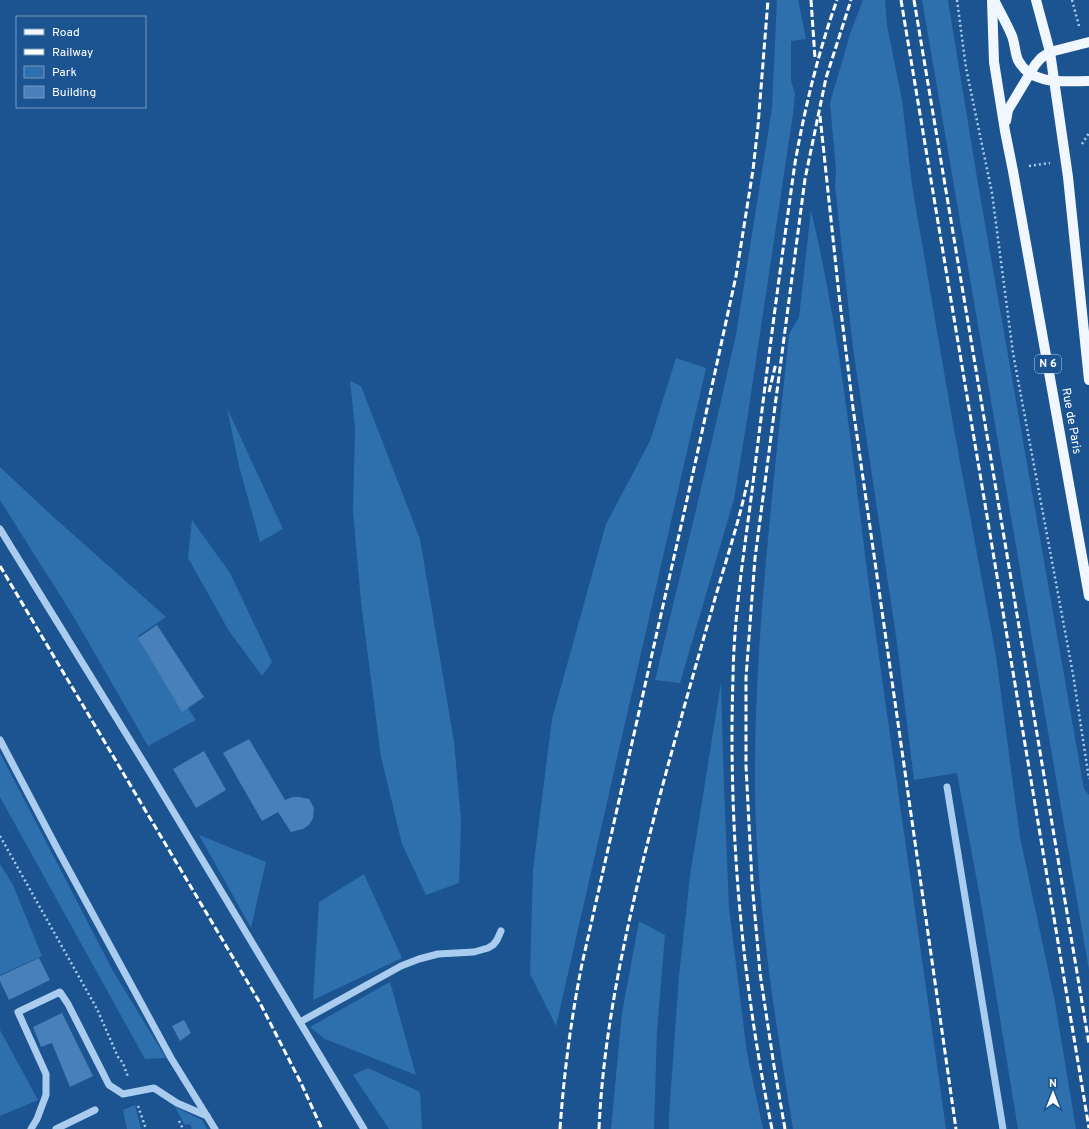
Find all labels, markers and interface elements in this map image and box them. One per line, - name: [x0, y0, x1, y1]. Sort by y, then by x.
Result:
- legend: [16, 16, 146, 108]
- text: Road: [52, 25, 80, 41]
- text: Railway: [52, 45, 93, 61]
- text: Park: [52, 65, 77, 81]
- text: Building: [52, 85, 96, 101]
- road number: N 6: [1035, 355, 1061, 373]
- street label: Rue de Paris: [1057, 387, 1085, 455]
- north arrow: [1033, 1073, 1073, 1113]
- text: N: [1049, 1077, 1057, 1091]

